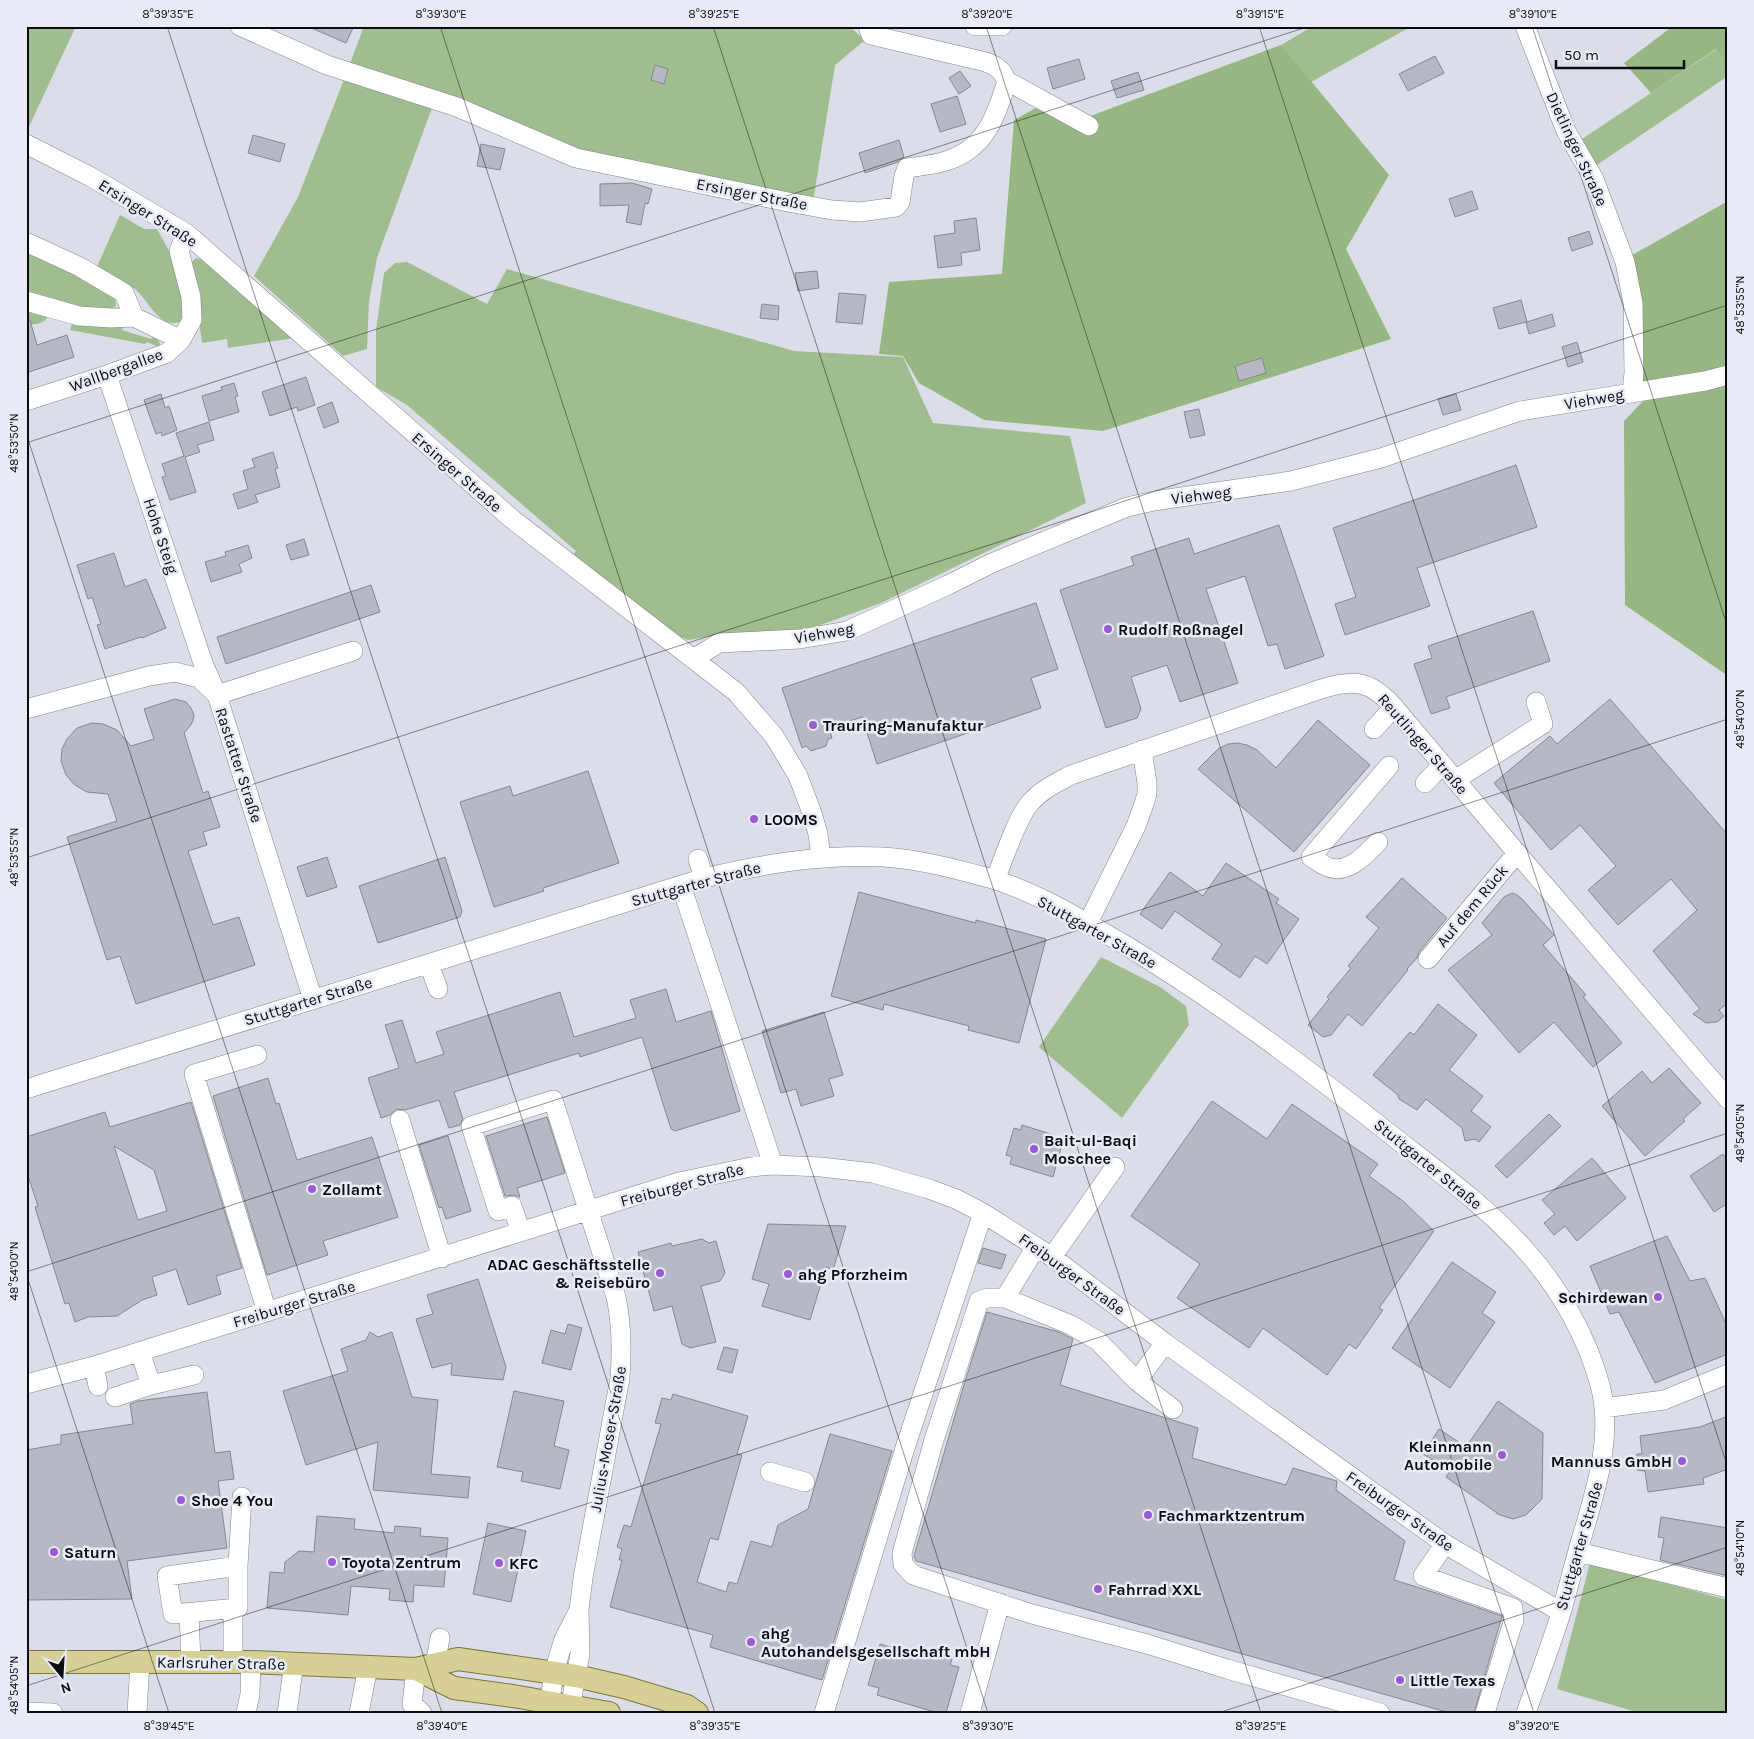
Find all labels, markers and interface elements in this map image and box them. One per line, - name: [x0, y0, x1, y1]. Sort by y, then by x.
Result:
- text: 8°39'35"E: [142, 7, 194, 21]
- text: 8°39'30"E: [415, 7, 467, 21]
- text: 8°39'25"E: [688, 7, 740, 21]
- text: 8°39'20"E: [961, 7, 1013, 21]
- text: 8°39'15"E: [1236, 7, 1284, 21]
- text: 8°39'10"E: [1509, 7, 1557, 21]
- scale bar: [1556, 38, 1684, 70]
- text: 50 m: [1564, 46, 1599, 64]
- street label: Dietlinger Straße: [1542, 89, 1612, 209]
- street label: Ersinger Straße: [695, 174, 809, 214]
- street label: Ersinger Straße: [95, 175, 201, 251]
- text: 48°53'55"N: [1733, 275, 1747, 335]
- street label: Wallbergallee: [67, 344, 165, 396]
- street label: Viehweg: [1563, 384, 1625, 414]
- text: 48°53'50"N: [7, 413, 21, 473]
- street label: Ersinger Straße: [408, 428, 506, 516]
- street label: Viehweg: [1170, 482, 1232, 508]
- street label: Hohe Steig: [140, 496, 182, 576]
- street label: Viehweg: [793, 618, 855, 648]
- place label: Rudolf Roßnagel: [1118, 620, 1244, 639]
- marker: Rudolf Roßnagel: [1102, 623, 1114, 635]
- text: 48°54'00"N: [1733, 689, 1747, 749]
- street label: Reutlinger Straße: [1374, 690, 1472, 798]
- street label: Rastatter Straße: [211, 705, 267, 825]
- place label: Trauring-Manufaktur: [823, 716, 984, 735]
- marker: Trauring-Manufaktur: [807, 719, 819, 731]
- place label: LOOMS: [764, 810, 818, 829]
- marker: LOOMS: [748, 813, 760, 825]
- text: 48°53'55"N: [7, 827, 21, 887]
- street label: Stuttgarter Straße: [629, 858, 763, 910]
- street label: Auf dem Rück: [1432, 861, 1512, 951]
- street label: Stuttgarter Straße: [1034, 891, 1160, 973]
- street label: Stuttgarter Straße: [242, 972, 374, 1030]
- text: 48°54'05"N: [1733, 1103, 1747, 1163]
- street label: Stuttgarter Straße: [1370, 1115, 1486, 1213]
- place label: Bait-ul-Baqi Moschee: [1044, 1131, 1137, 1168]
- marker: Bait-ul-Baqi Moschee: [1028, 1143, 1040, 1155]
- street label: Freiburger Straße: [618, 1159, 746, 1211]
- place label: Zollamt: [322, 1180, 382, 1199]
- marker: Zollamt: [306, 1183, 318, 1195]
- street label: Freiburger Straße: [1015, 1229, 1129, 1319]
- text: 48°54'00"N: [7, 1241, 21, 1301]
- place label: ADAC Geschäftsstelle & Reisebüro: [487, 1255, 650, 1292]
- place label: ahg Pforzheim: [798, 1265, 908, 1284]
- marker: ADAC Geschäftsstelle & Reisebüro: [654, 1267, 666, 1279]
- marker: ahg Pforzheim: [782, 1268, 794, 1280]
- street label: Freiburger Straße: [230, 1276, 358, 1332]
- place label: Schirdewan: [1558, 1288, 1648, 1307]
- marker: Schirdewan: [1652, 1291, 1664, 1303]
- street label: Julius-Moser-Straße: [586, 1365, 630, 1513]
- place label: Kleinmann Automobile: [1404, 1437, 1492, 1474]
- marker: Kleinmann Automobile: [1496, 1449, 1508, 1461]
- place label: Mannuss GmbH: [1551, 1452, 1672, 1471]
- marker: Mannuss GmbH: [1676, 1455, 1688, 1467]
- street label: Freiburger Straße: [1343, 1467, 1457, 1555]
- street label: Stuttgarter Straße: [1552, 1479, 1606, 1613]
- place label: Shoe 4 You: [191, 1491, 274, 1510]
- marker: Shoe 4 You: [175, 1494, 187, 1506]
- place label: Fachmarktzentrum: [1158, 1506, 1305, 1525]
- marker: Fachmarktzentrum: [1142, 1509, 1154, 1521]
- text: 48°54'10"N: [1733, 1520, 1747, 1576]
- place label: Saturn: [64, 1543, 116, 1562]
- marker: Saturn: [48, 1546, 60, 1558]
- place label: Toyota Zentrum: [342, 1553, 461, 1572]
- place label: KFC: [509, 1554, 538, 1573]
- marker: Toyota Zentrum: [326, 1556, 338, 1568]
- marker: KFC: [493, 1557, 505, 1569]
- place label: Fahrrad XXL: [1108, 1580, 1201, 1599]
- marker: Fahrrad XXL: [1092, 1583, 1104, 1595]
- place label: ahg Autohandelsgesellschaft mbH: [761, 1624, 991, 1661]
- marker: ahg Autohandelsgesellschaft mbH: [745, 1636, 757, 1648]
- north arrow: [38, 1652, 88, 1702]
- street label: Karlsruher Straße: [157, 1652, 285, 1674]
- text: 48°54'05"N: [7, 1655, 21, 1715]
- place label: Little Texas: [1410, 1671, 1496, 1690]
- marker: Little Texas: [1394, 1674, 1406, 1686]
- text: N: [58, 1678, 73, 1698]
- text: 8°39'45"E: [143, 1719, 195, 1733]
- text: 8°39'40"E: [416, 1719, 468, 1733]
- text: 8°39'35"E: [689, 1719, 741, 1733]
- text: 8°39'30"E: [962, 1719, 1014, 1733]
- text: 8°39'25"E: [1235, 1719, 1287, 1733]
- text: 8°39'20"E: [1508, 1719, 1560, 1733]

